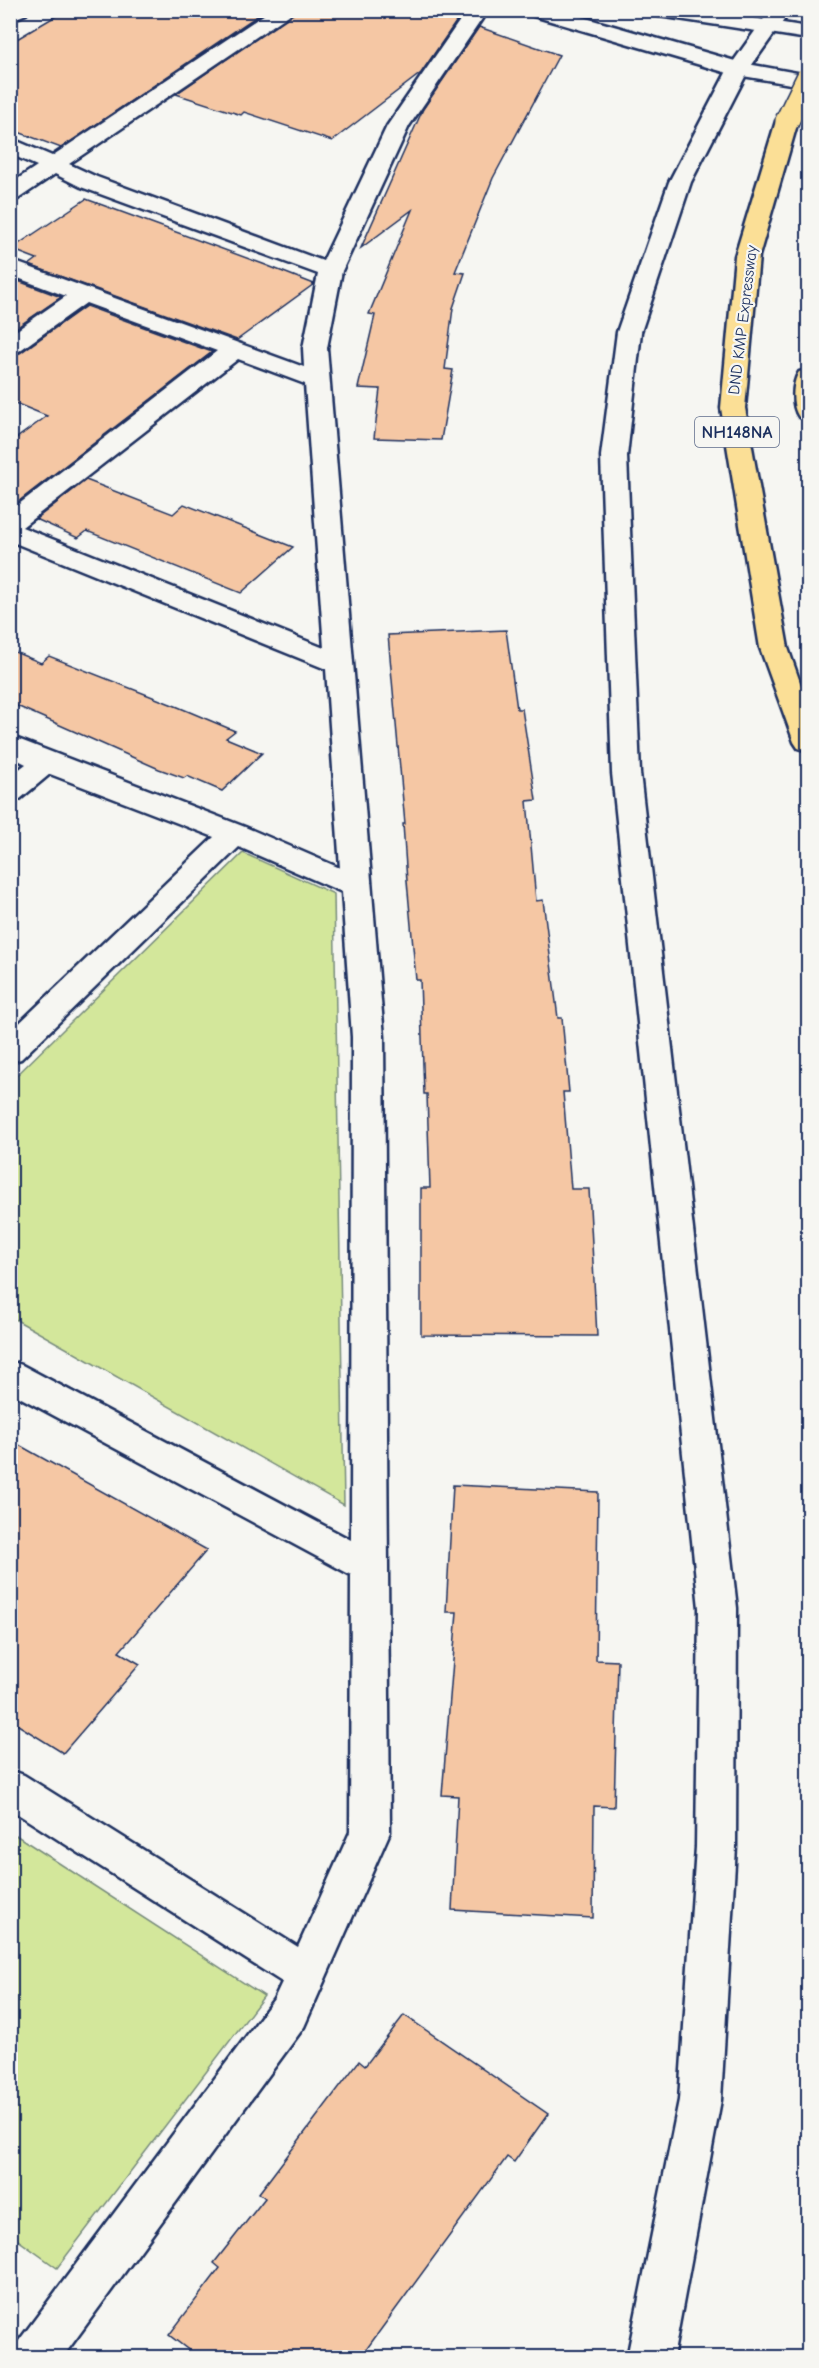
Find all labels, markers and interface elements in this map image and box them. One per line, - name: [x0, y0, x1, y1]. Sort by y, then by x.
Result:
- street label: DND KMP Expressway: [725, 243, 761, 396]
- road number: NH148NA: [695, 417, 779, 447]

